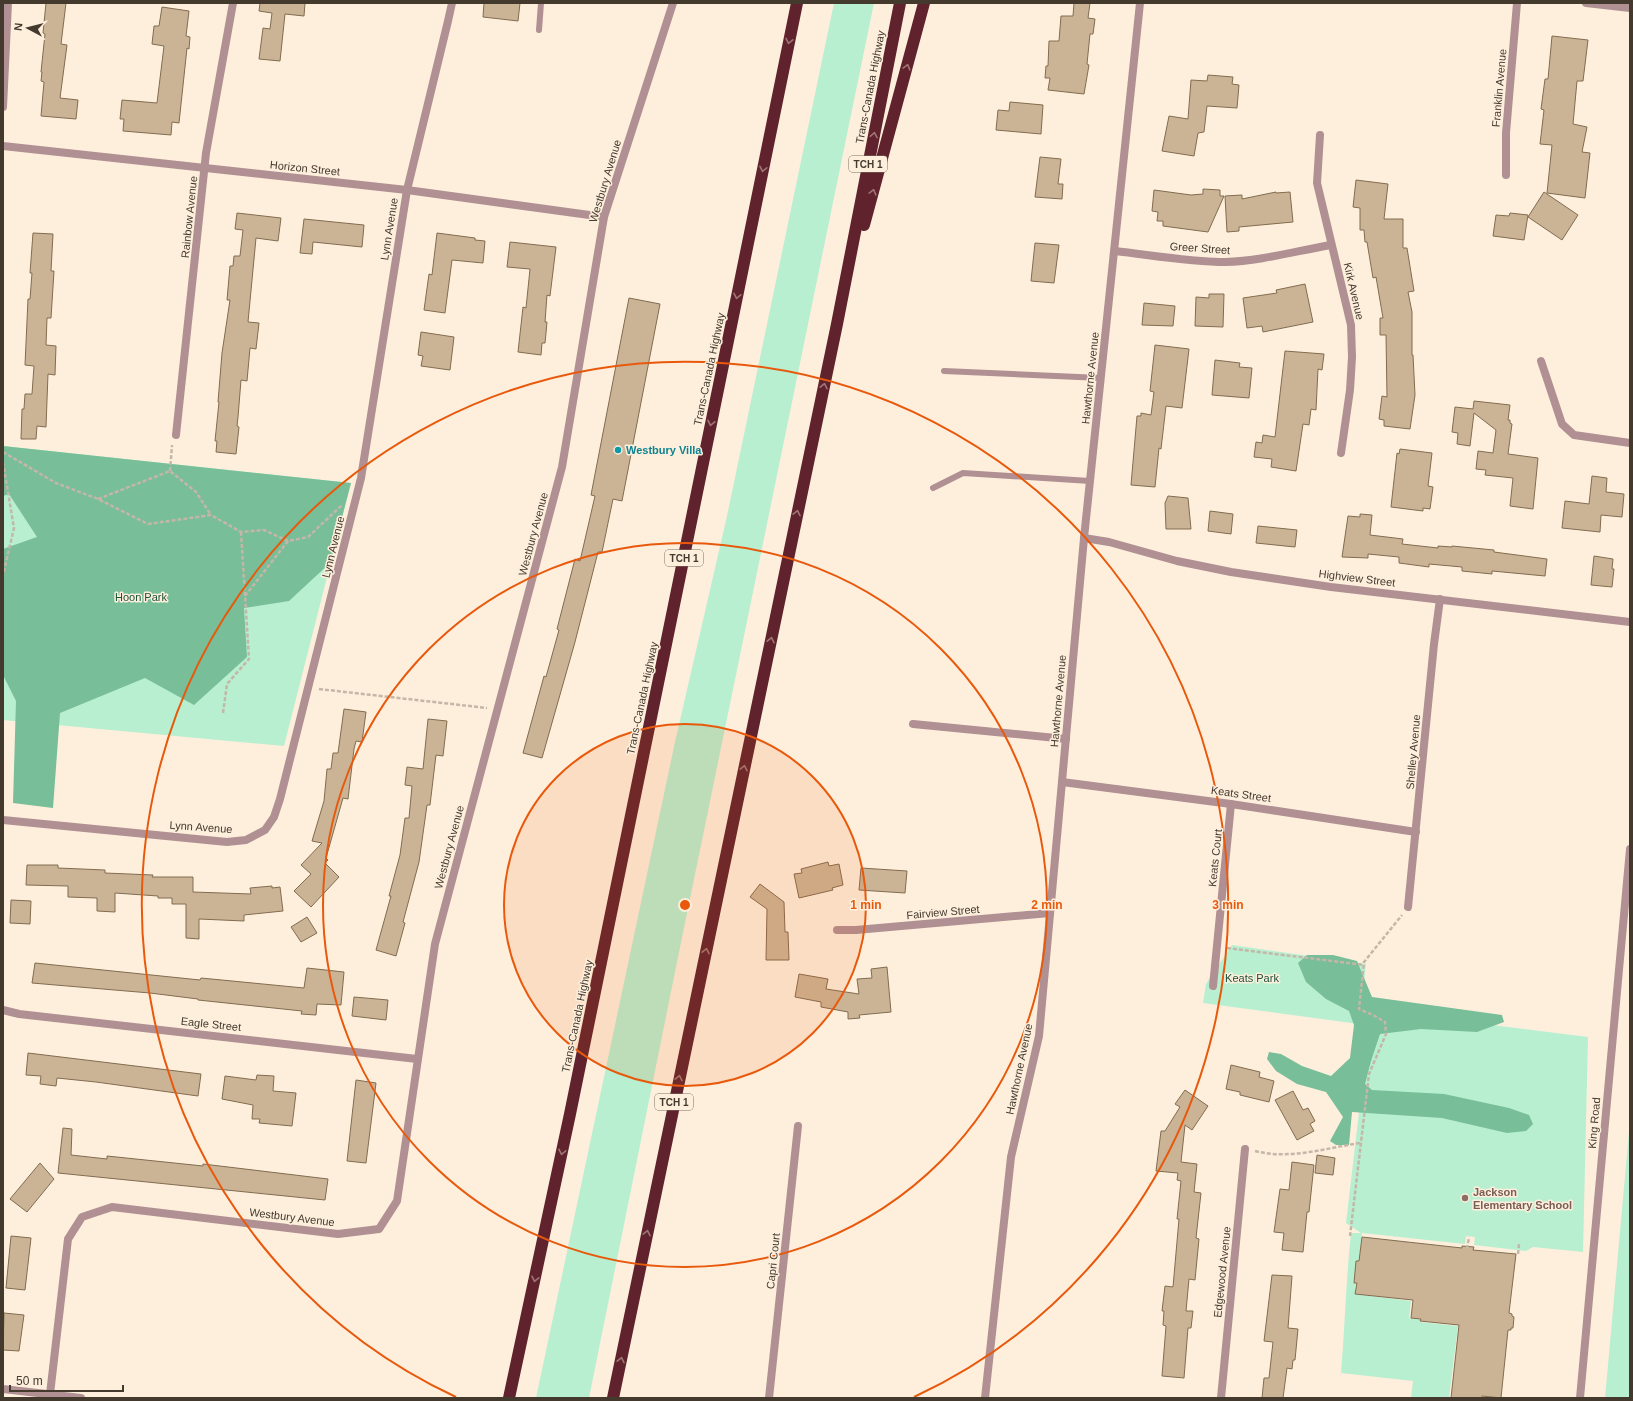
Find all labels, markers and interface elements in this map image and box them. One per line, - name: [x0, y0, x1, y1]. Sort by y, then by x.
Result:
- north arrow: [8, 8, 48, 48]
- text: N: [12, 22, 25, 31]
- street label: Trans-Canada Highway: [853, 29, 887, 145]
- one-way arrow: [786, 38, 794, 44]
- street label: Franklin Avenue: [1490, 48, 1508, 128]
- one-way arrow: [902, 64, 911, 71]
- one-way arrow: [869, 132, 878, 138]
- street label: Westbury Avenue: [587, 138, 623, 224]
- road number: TCH 1: [849, 156, 887, 172]
- street label: Horizon Street: [269, 158, 341, 178]
- one-way arrow: [760, 165, 768, 172]
- street label: Rainbow Avenue: [179, 175, 199, 259]
- one-way arrow: [868, 189, 876, 196]
- street label: Lynn Avenue: [378, 197, 400, 261]
- street label: Greer Street: [1169, 240, 1231, 256]
- street label: Kirk Avenue: [1342, 261, 1366, 321]
- one-way arrow: [734, 293, 742, 299]
- street label: Trans-Canada Highway: [691, 311, 727, 427]
- street label: Hawthorne Avenue: [1079, 331, 1101, 425]
- one-way arrow: [819, 383, 827, 389]
- one-way arrow: [708, 420, 716, 426]
- place label: Westbury Villa: [626, 444, 702, 456]
- marker: Westbury Villa: [613, 445, 623, 455]
- street label: Westbury Avenue: [516, 491, 550, 577]
- one-way arrow: [793, 510, 801, 516]
- street label: Lynn Avenue: [320, 515, 346, 579]
- road number: TCH 1: [665, 550, 703, 566]
- street label: Highview Street: [1318, 567, 1396, 589]
- park label: Hoon Park: [115, 591, 167, 603]
- one-way arrow: [766, 637, 774, 644]
- street label: Trans-Canada Highway: [624, 640, 660, 756]
- street label: Hawthorne Avenue: [1048, 654, 1068, 748]
- street label: Shelley Avenue: [1404, 714, 1422, 790]
- one-way arrow: [739, 765, 748, 771]
- street label: Keats Street: [1210, 784, 1272, 804]
- street label: Westbury Avenue: [432, 804, 466, 890]
- street label: Lynn Avenue: [169, 819, 233, 835]
- street label: Keats Court: [1206, 828, 1224, 888]
- centre of rings: [678, 898, 692, 912]
- text: 1 min: [850, 898, 882, 912]
- text: 2 min: [1031, 898, 1063, 912]
- text: 3 min: [1212, 898, 1244, 912]
- street label: Fairview Street: [906, 903, 980, 921]
- one-way arrow: [701, 947, 709, 954]
- street label: Trans-Canada Highway: [559, 958, 595, 1074]
- park label: Keats Park: [1225, 972, 1279, 984]
- street label: Eagle Street: [180, 1015, 242, 1033]
- street label: Hawthorne Avenue: [1003, 1022, 1035, 1116]
- one-way arrow: [675, 1075, 683, 1081]
- road number: TCH 1: [655, 1094, 693, 1110]
- street label: King Road: [1586, 1097, 1602, 1149]
- one-way arrow: [558, 1149, 567, 1155]
- place label: Jackson Elementary School: [1473, 1186, 1572, 1211]
- marker: Jackson Elementary School: [1460, 1193, 1470, 1203]
- street label: Westbury Avenue: [249, 1206, 335, 1228]
- street label: Edgewood Avenue: [1211, 1226, 1233, 1318]
- one-way arrow: [643, 1229, 651, 1236]
- street label: Capri Court: [764, 1232, 782, 1290]
- one-way arrow: [531, 1276, 539, 1282]
- one-way arrow: [616, 1357, 624, 1363]
- scale bar: [10, 1367, 123, 1393]
- text: 50 m: [16, 1374, 43, 1388]

